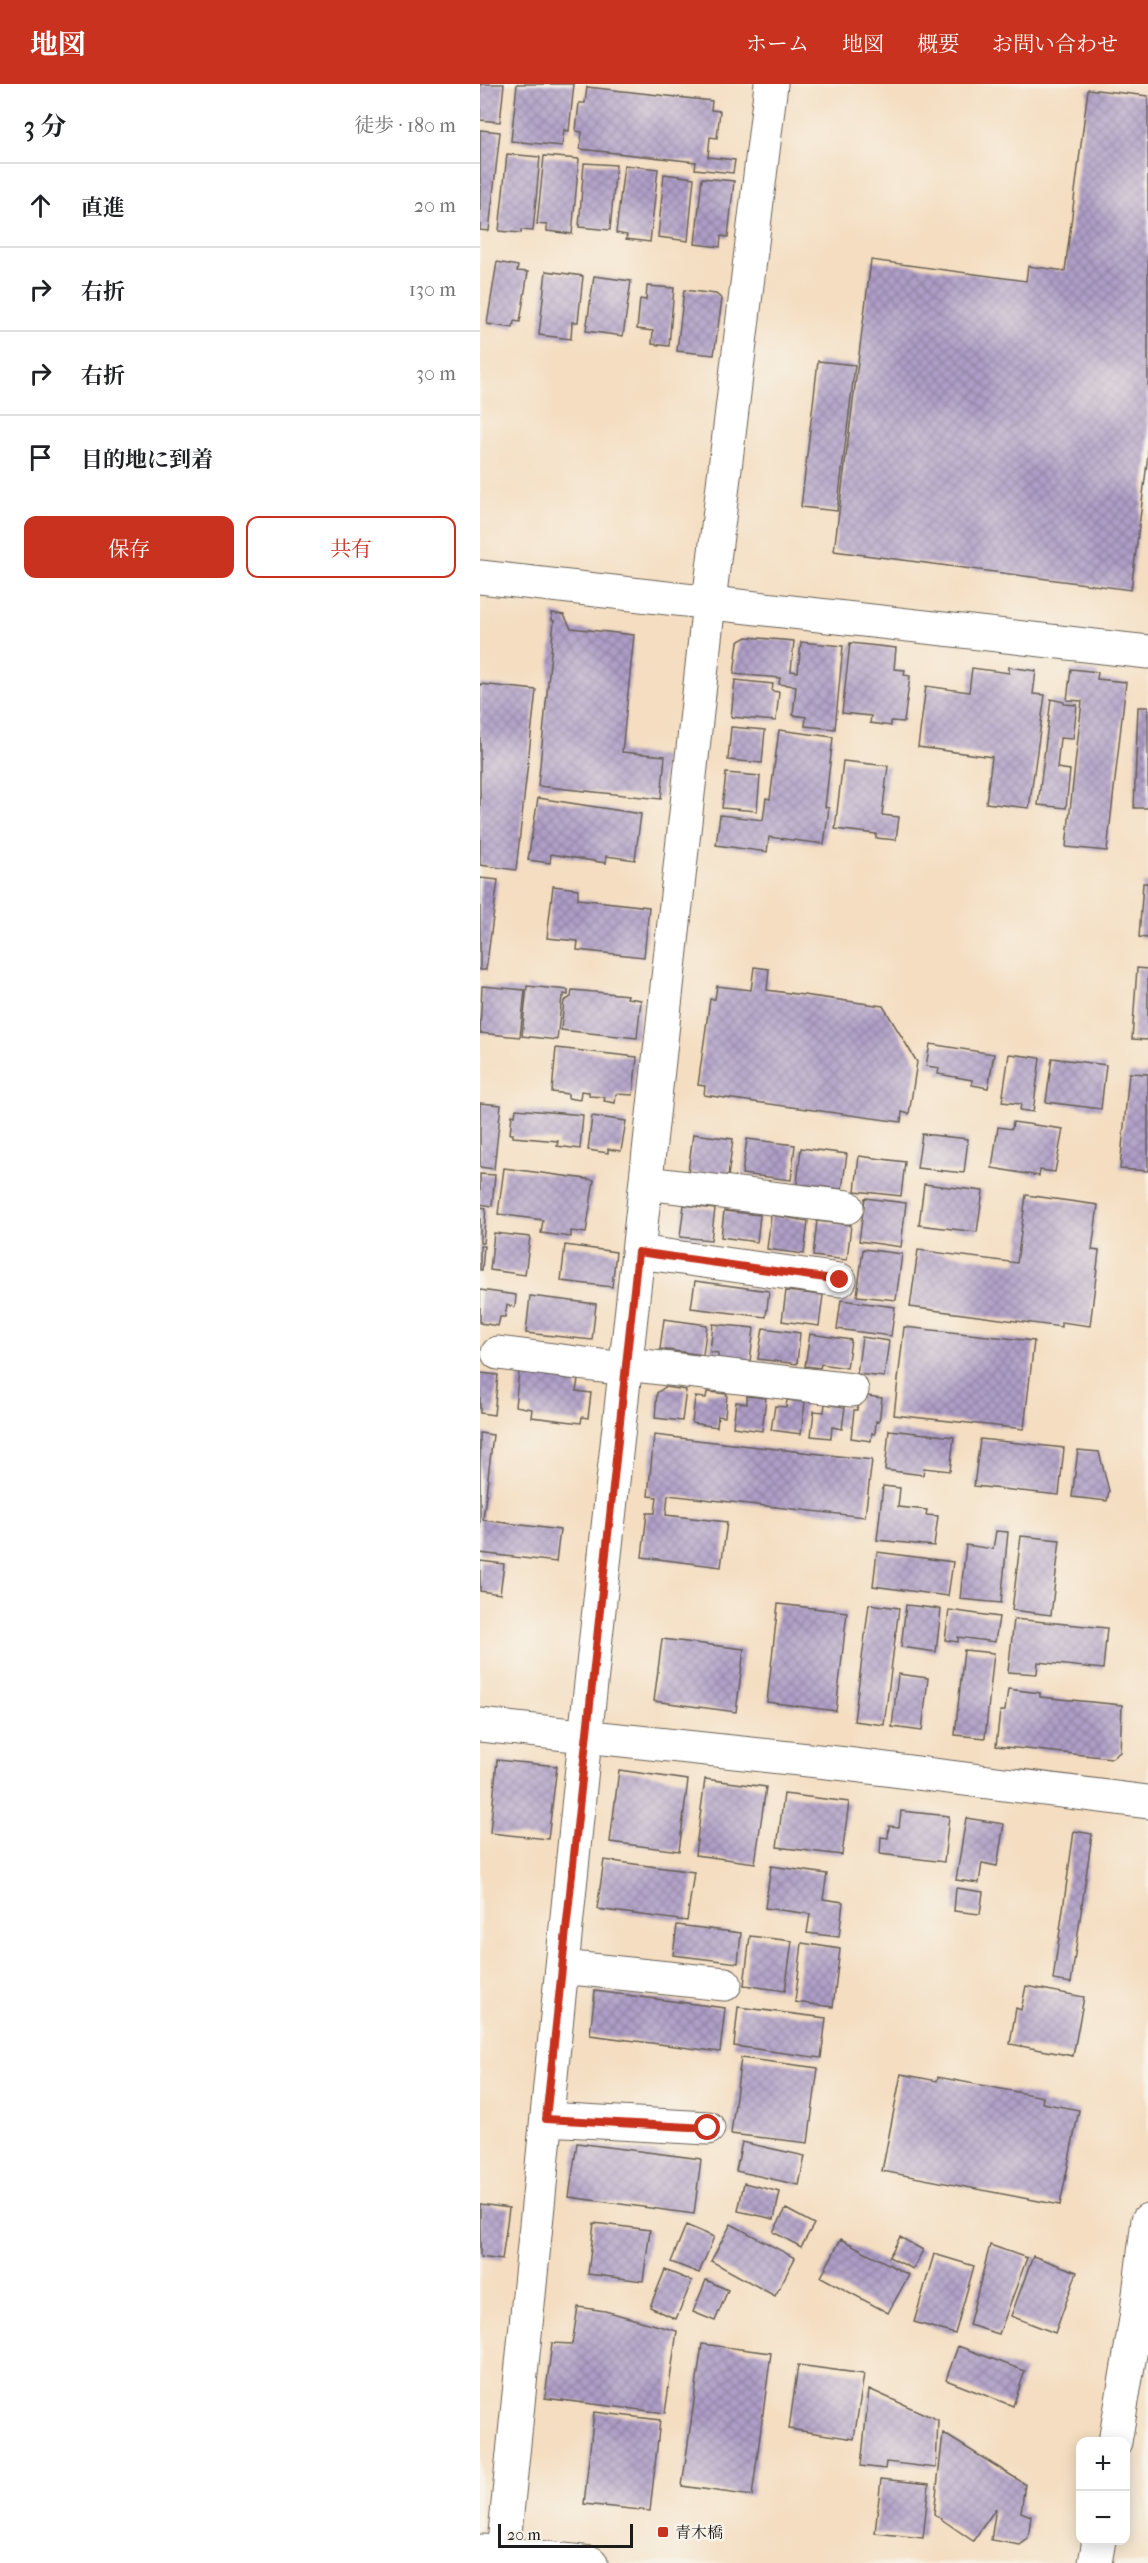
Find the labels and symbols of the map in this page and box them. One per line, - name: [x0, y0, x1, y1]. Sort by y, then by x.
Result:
- route end: [826, 1266, 852, 1292]
- route start: [694, 2114, 720, 2140]
- scale bar: [498, 2521, 633, 2548]
- place label: 青木橋: [675, 2523, 723, 2542]
- marker: 青木橋: [656, 2525, 670, 2539]

